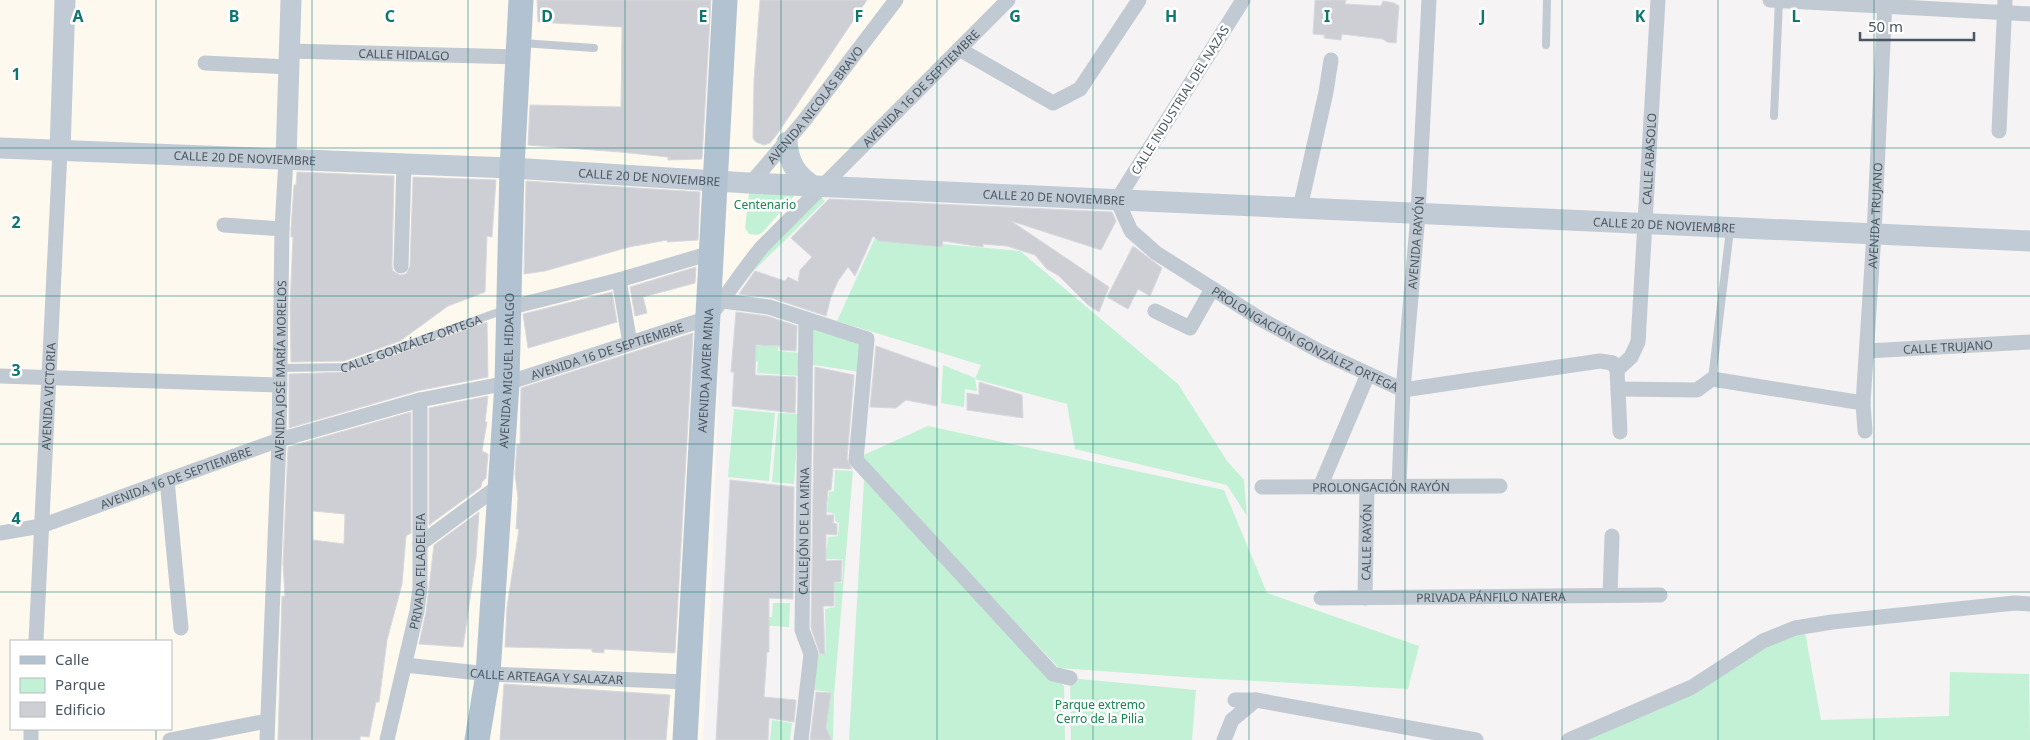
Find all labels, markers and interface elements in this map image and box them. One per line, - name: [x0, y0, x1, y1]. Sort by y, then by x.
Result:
- text: A: [72, 5, 84, 27]
- text: B: [229, 5, 239, 27]
- text: C: [385, 5, 395, 27]
- text: D: [541, 5, 553, 27]
- text: E: [699, 5, 708, 27]
- text: F: [855, 5, 863, 27]
- text: G: [1009, 5, 1021, 27]
- text: H: [1165, 5, 1177, 27]
- text: I: [1324, 5, 1330, 27]
- text: J: [1478, 5, 1486, 27]
- text: K: [1635, 5, 1646, 27]
- text: L: [1792, 5, 1801, 27]
- scale bar: [1860, 10, 1974, 42]
- text: 50 m: [1868, 16, 1903, 36]
- street label: CALLE INDUSTRIAL DEL NAZAS: [1127, 22, 1233, 178]
- street label: AVENIDA 16 DE SEPTIEMBRE: [858, 25, 983, 150]
- street label: AVENIDA NICOLÁS BRAVO: [763, 42, 867, 167]
- street label: CALLE HIDALGO: [358, 44, 450, 64]
- text: 1: [11, 63, 21, 85]
- street label: CALLE ABASOLO: [1638, 112, 1660, 206]
- street label: CALLE 20 DE NOVIEMBRE: [173, 146, 316, 169]
- street label: AVENIDA TRUJANO: [1863, 162, 1886, 269]
- street label: CALLE 20 DE NOVIEMBRE: [578, 164, 721, 190]
- street label: CALLE 20 DE NOVIEMBRE: [982, 185, 1125, 209]
- park label: Centenario: [734, 196, 796, 213]
- street label: AVENIDA RAYÓN: [1403, 196, 1427, 290]
- text: 2: [11, 211, 21, 233]
- street label: CALLE 20 DE NOVIEMBRE: [1593, 213, 1736, 236]
- street label: AVENIDA JOSÉ MARÍA MORELOS: [270, 280, 290, 461]
- street label: PROLONGACIÓN GONZÁLEZ ORTEGA: [1209, 282, 1402, 395]
- street label: AVENIDA MIGUEL HIDALGO: [494, 293, 518, 449]
- street label: AVENIDA JAVIER MINA: [693, 308, 717, 433]
- street label: CALLE GONZÁLEZ ORTEGA: [340, 310, 484, 376]
- street label: AVENIDA 16 DE SEPTIEMBRE: [528, 318, 686, 383]
- street label: CALLE TRUJANO: [1902, 336, 1993, 358]
- street label: AVENIDA VICTORIA: [37, 342, 59, 450]
- text: 3: [11, 359, 21, 381]
- street label: AVENIDA 16 DE SEPTIEMBRE: [98, 442, 254, 512]
- street label: CALLEJÓN DE LA MINA: [794, 467, 813, 595]
- street label: PROLONGACIÓN RAYÓN: [1312, 478, 1450, 495]
- street label: CALLE RAYÓN: [1357, 503, 1375, 581]
- text: 4: [11, 507, 21, 529]
- street label: PRIVADA FILADELFIA: [404, 513, 429, 631]
- street label: PRIVADA PÁNFILO NATERA: [1416, 587, 1566, 606]
- legend: [10, 640, 172, 730]
- text: Calle: [55, 649, 89, 669]
- street label: CALLE ARTEAGA Y SALAZAR: [469, 664, 624, 688]
- text: Parque: [55, 674, 105, 694]
- park label: Parque extremo Cerro de la Pilia: [1055, 696, 1145, 727]
- text: Edificio: [55, 699, 106, 719]

